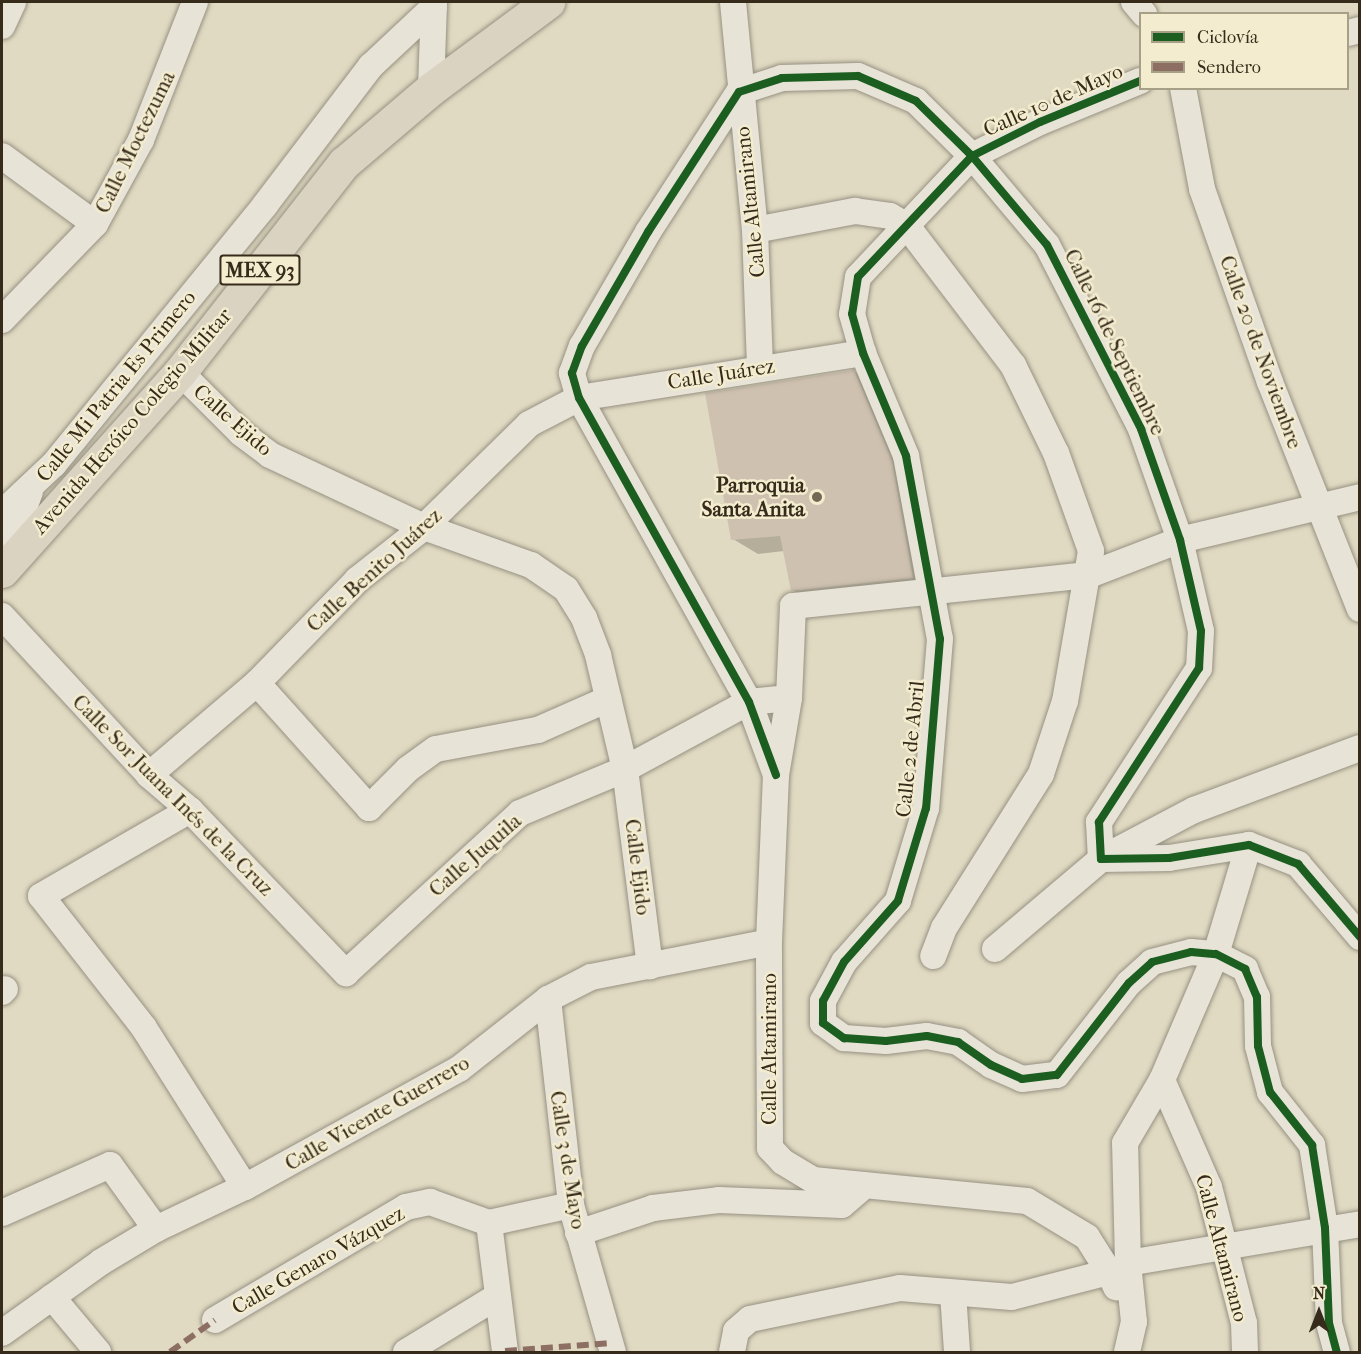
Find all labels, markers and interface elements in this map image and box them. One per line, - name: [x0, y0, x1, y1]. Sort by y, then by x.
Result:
- legend: [1139, 12, 1349, 90]
- text: Ciclovía: [1197, 27, 1258, 48]
- text: Sendero: [1197, 57, 1261, 78]
- street label: Calle 10 de Mayo: [979, 58, 1127, 142]
- street label: Calle Moctezuma: [90, 67, 180, 217]
- street label: Calle Altamirano: [730, 125, 770, 279]
- street label: Calle 16 de Septiembre: [1059, 245, 1171, 439]
- street label: Calle 20 de Noviembre: [1214, 252, 1308, 452]
- road number: MEX 93: [218, 253, 302, 287]
- street label: Calle Mi Patria Es Primero: [31, 285, 201, 487]
- street label: Avenida Heróico Colegio Militar: [27, 303, 237, 539]
- street label: Calle Juárez: [666, 353, 776, 395]
- street label: Calle Ejido: [188, 379, 278, 461]
- place label: Parroquia Santa Anita: [702, 472, 805, 522]
- marker: Parroquia Santa Anita: [810, 490, 824, 504]
- street label: Calle Benito Juárez: [301, 503, 447, 637]
- street label: Calle 2 de Abril: [890, 679, 930, 819]
- street label: Calle Sor Juana Inés de la Cruz: [67, 689, 279, 901]
- street label: Calle Juquila: [424, 808, 526, 902]
- street label: Calle Ejido: [620, 818, 656, 916]
- street label: Calle Altamirano: [756, 973, 782, 1125]
- street label: Calle Vicente Guerrero: [280, 1050, 474, 1176]
- street label: Calle 3 de Mayo: [545, 1089, 591, 1231]
- street label: Calle Altamirano: [1190, 1171, 1254, 1325]
- street label: Calle Genaro Vázquez: [227, 1200, 409, 1320]
- north arrow: [1289, 1282, 1349, 1342]
- text: N: [1313, 1284, 1325, 1303]

